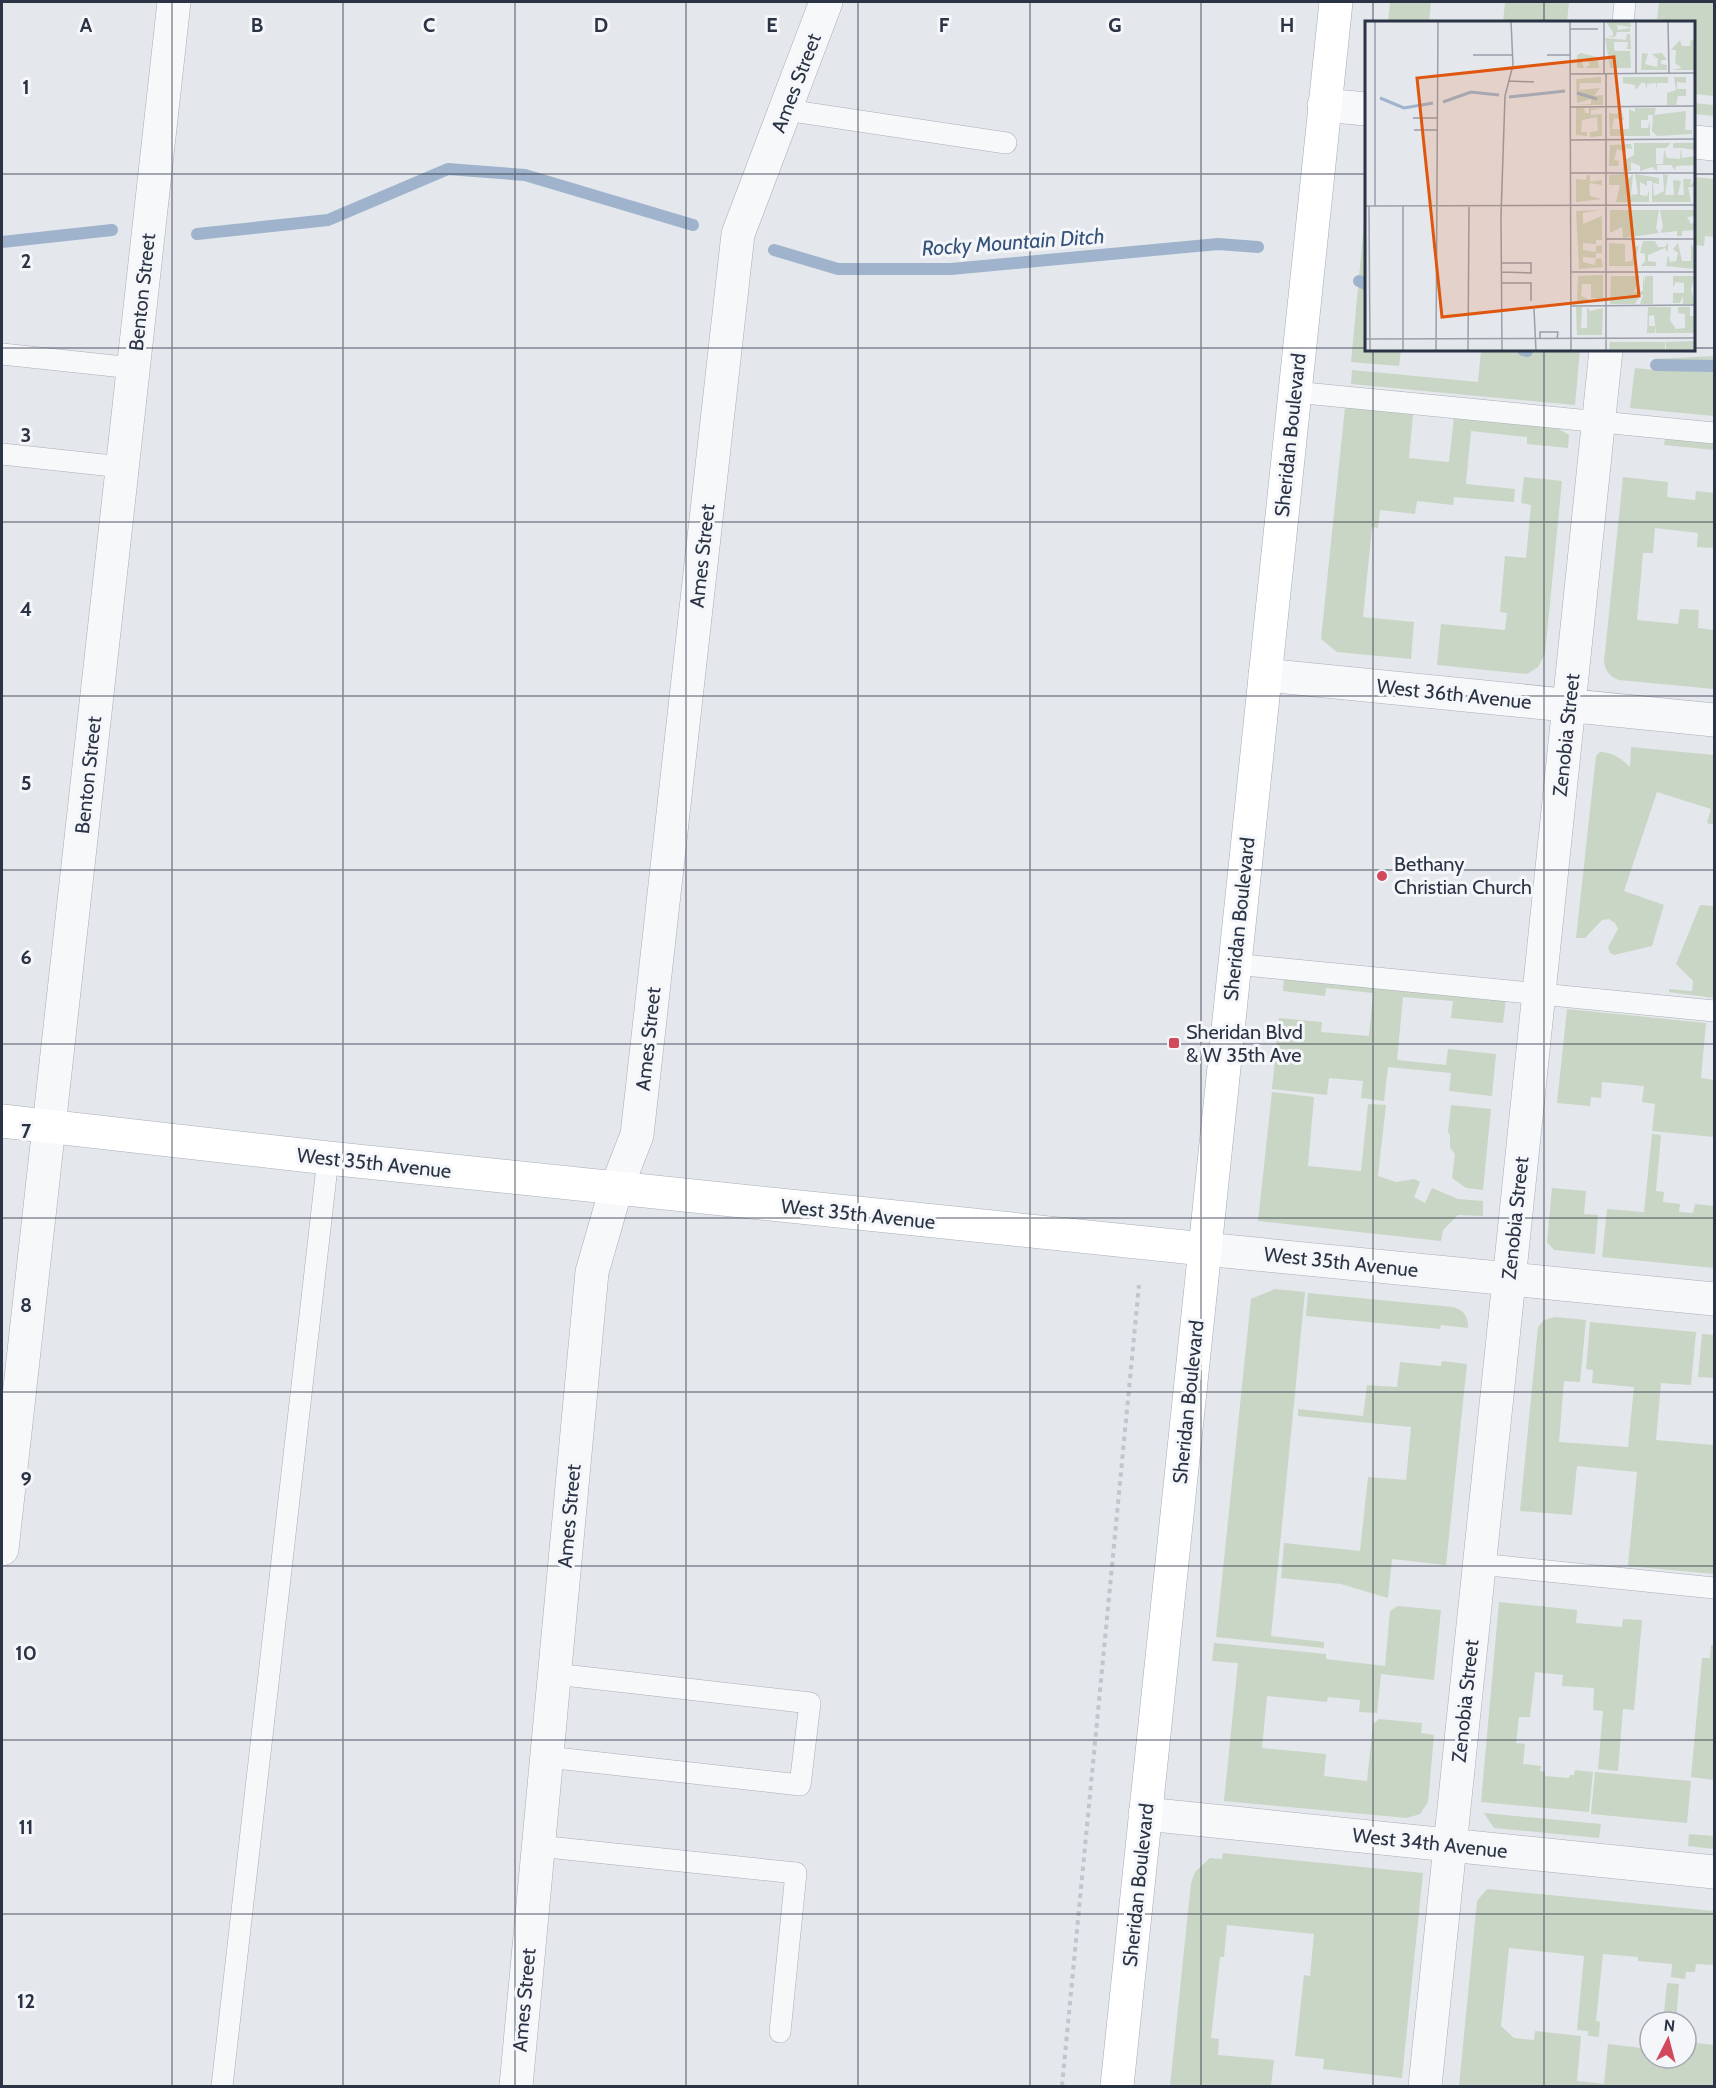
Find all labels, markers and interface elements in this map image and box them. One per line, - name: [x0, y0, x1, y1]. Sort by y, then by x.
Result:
- text: A: [80, 13, 93, 37]
- text: B: [251, 13, 263, 37]
- text: C: [423, 13, 435, 37]
- text: D: [594, 13, 608, 37]
- text: E: [766, 13, 778, 37]
- text: F: [939, 13, 950, 37]
- text: G: [1108, 13, 1122, 37]
- text: H: [1280, 13, 1294, 37]
- inset map: [1365, 21, 1695, 351]
- street label: Ames Street: [766, 30, 826, 136]
- text: 1: [22, 75, 30, 99]
- water label: Rocky Mountain Ditch: [921, 223, 1105, 261]
- street label: Benton Street: [124, 232, 160, 352]
- text: 2: [21, 249, 31, 273]
- street label: Sheridan Boulevard: [1269, 352, 1311, 518]
- text: 3: [21, 423, 31, 447]
- street label: Ames Street: [685, 503, 719, 609]
- text: 4: [20, 597, 32, 621]
- street label: Zenobia Street: [1548, 672, 1584, 798]
- street label: West 36th Avenue: [1375, 674, 1533, 714]
- street label: Benton Street: [70, 715, 106, 835]
- text: 5: [21, 771, 31, 795]
- street label: Sheridan Boulevard: [1218, 836, 1260, 1002]
- place label: Bethany Christian Church: [1394, 852, 1532, 899]
- marker: Bethany Christian Church: [1375, 869, 1389, 883]
- text: 6: [20, 945, 32, 969]
- street label: Ames Street: [631, 986, 665, 1092]
- place label: Sheridan Blvd & W 35th Ave: [1186, 1020, 1303, 1067]
- marker: Sheridan Blvd & W 35th Ave: [1167, 1036, 1181, 1050]
- text: 7: [21, 1119, 32, 1143]
- street label: West 35th Avenue: [296, 1143, 452, 1183]
- street label: Zenobia Street: [1497, 1155, 1533, 1281]
- street label: West 35th Avenue: [780, 1194, 936, 1234]
- street label: West 35th Avenue: [1263, 1242, 1419, 1282]
- text: 8: [20, 1293, 32, 1317]
- street label: Sheridan Boulevard: [1167, 1319, 1209, 1485]
- street label: Ames Street: [553, 1463, 586, 1569]
- text: 9: [20, 1467, 32, 1491]
- street label: Zenobia Street: [1447, 1638, 1483, 1764]
- text: 10: [15, 1641, 37, 1665]
- street label: Sheridan Boulevard: [1117, 1802, 1159, 1968]
- text: 11: [19, 1815, 33, 1839]
- street label: West 34th Avenue: [1351, 1823, 1509, 1863]
- street label: Ames Street: [508, 1947, 541, 2053]
- text: 12: [17, 1989, 35, 2013]
- north arrow: [1638, 2010, 1698, 2070]
- text: N: [1663, 2016, 1676, 2036]

